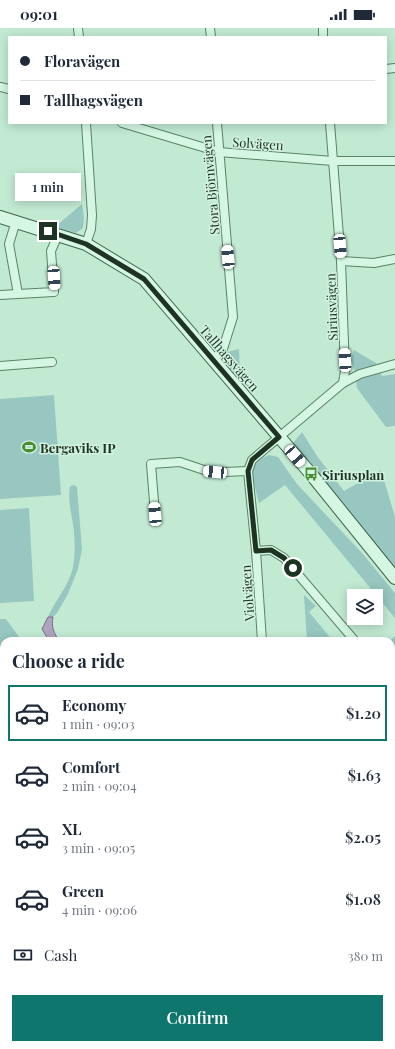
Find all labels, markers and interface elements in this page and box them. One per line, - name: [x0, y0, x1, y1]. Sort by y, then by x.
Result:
- text: 09:01: [20, 4, 58, 24]
- text: Floravägen: [44, 51, 120, 71]
- text: Tallhagsvägen: [44, 90, 143, 110]
- street label: Solvägen: [232, 133, 285, 153]
- street label: Stora Björnvägen: [197, 134, 223, 236]
- callout: 1 min: [15, 173, 81, 201]
- text: 1 min: [32, 178, 64, 195]
- route end: [39, 222, 57, 240]
- car: [333, 234, 347, 258]
- car: [221, 245, 235, 269]
- car: [47, 266, 61, 290]
- street label: Siriusvägen: [321, 273, 341, 341]
- street label: Tallhagsvägen: [197, 321, 264, 395]
- car: [338, 348, 352, 372]
- sports icon: Bergaviks IP: [21, 439, 37, 455]
- place label: Bergaviks IP: [40, 439, 116, 456]
- car: [283, 443, 307, 469]
- car: [203, 465, 227, 479]
- bus stop icon: Siriusplan: [303, 466, 319, 482]
- place label: Siriusplan: [322, 466, 384, 483]
- car: [148, 502, 162, 526]
- route start: [284, 559, 302, 577]
- street label: Violvägen: [237, 564, 258, 623]
- map controls: [347, 589, 383, 625]
- button: layers: [347, 589, 383, 625]
- text: Choose a ride: [12, 649, 125, 673]
- icon: car: [14, 695, 50, 731]
- text: Economy: [62, 695, 126, 715]
- text: $1.20: [346, 703, 381, 723]
- text: 1 min · 09:03: [62, 715, 135, 732]
- icon: car: [14, 757, 50, 793]
- text: Comfort: [62, 757, 120, 777]
- text: $1.63: [348, 765, 381, 785]
- text: 2 min · 09:04: [62, 777, 137, 794]
- icon: car: [14, 819, 50, 855]
- text: XL: [62, 819, 82, 839]
- text: $2.05: [345, 827, 381, 847]
- text: 3 min · 09:05: [62, 839, 135, 856]
- icon: car: [14, 881, 50, 917]
- text: Green: [62, 881, 104, 901]
- text: $1.08: [345, 889, 381, 909]
- text: 4 min · 09:06: [62, 901, 137, 918]
- icon: cash: [12, 944, 34, 966]
- text: Cash: [44, 945, 77, 965]
- text: 380 m: [348, 947, 383, 964]
- button: Confirm: [12, 995, 383, 1041]

